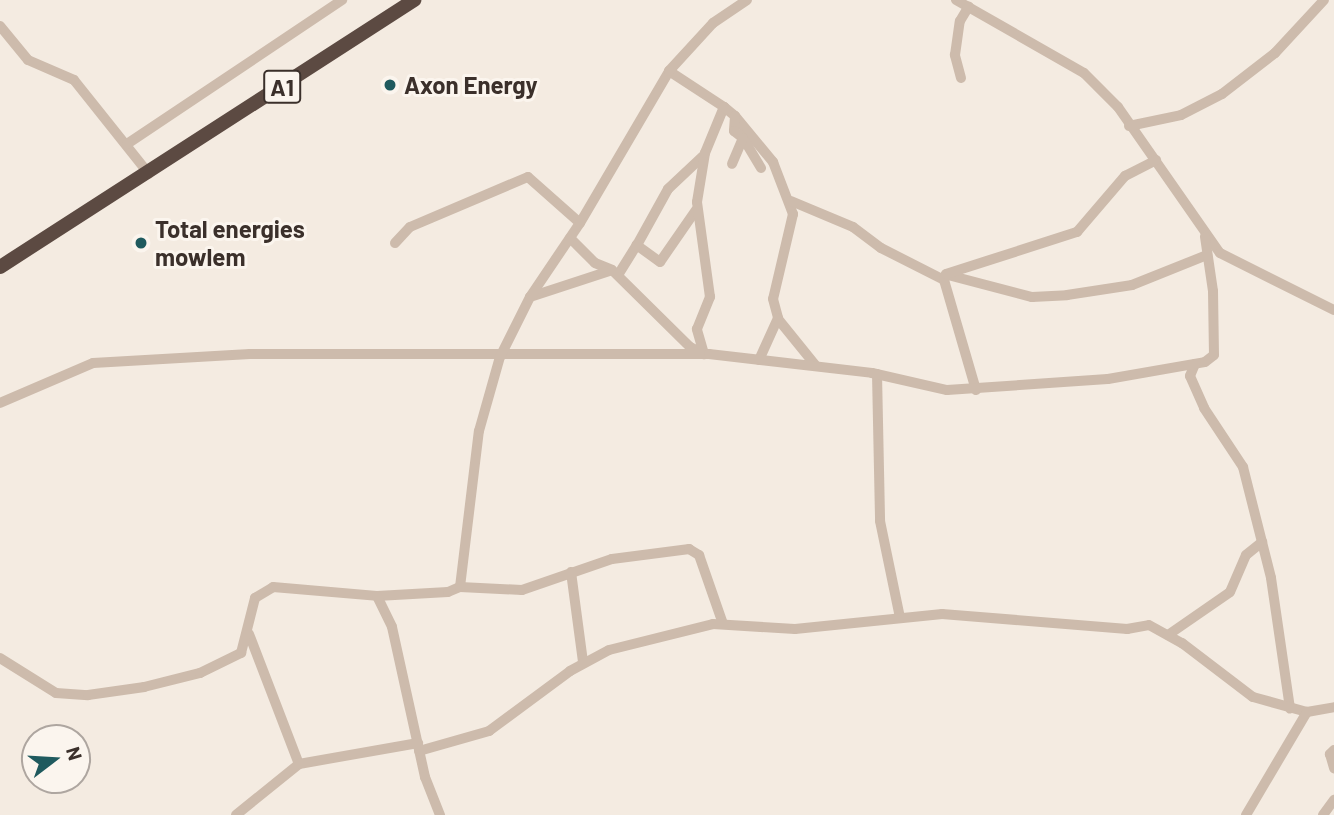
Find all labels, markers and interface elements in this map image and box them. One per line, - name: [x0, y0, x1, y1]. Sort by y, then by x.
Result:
- road number: A1: [263, 68, 301, 106]
- place label: Axon Energy: [404, 71, 538, 99]
- marker: Axon Energy: [382, 77, 398, 93]
- place label: Total energies mowlem: [155, 215, 305, 271]
- marker: Total energies mowlem: [133, 235, 149, 251]
- north arrow: [21, 724, 91, 794]
- text: N: [62, 744, 87, 763]

